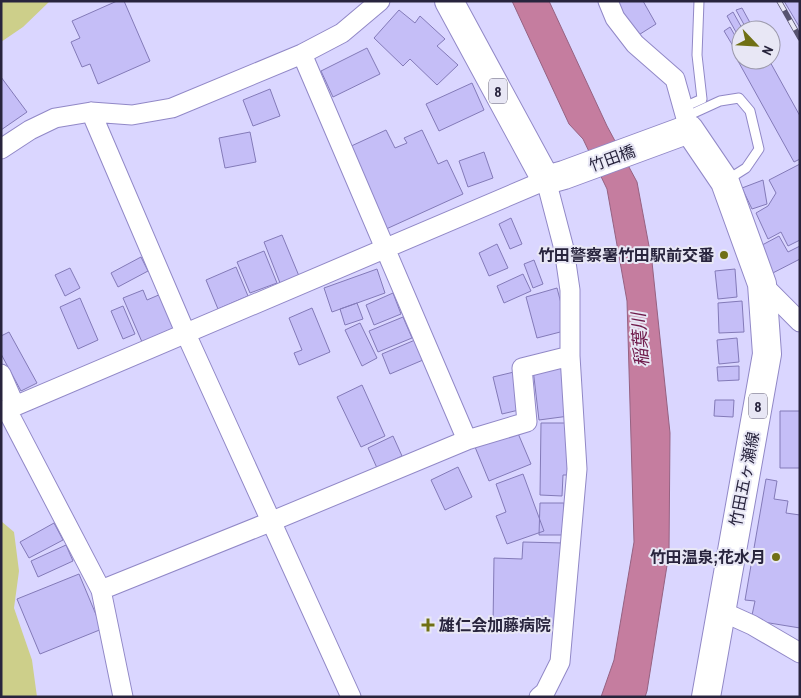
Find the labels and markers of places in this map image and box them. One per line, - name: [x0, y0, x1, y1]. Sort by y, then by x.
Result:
- place label: 竹田警察署竹田駅前交番: [538, 244, 714, 266]
- marker: 竹田警察署竹田駅前交番: [718, 249, 730, 261]
- place label: 竹田温泉;花水月: [650, 546, 766, 568]
- marker: 竹田温泉;花水月: [770, 551, 782, 563]
- place label: 雄仁会加藤病院: [438, 614, 551, 636]
- marker: 雄仁会加藤病院: [421, 618, 435, 632]

